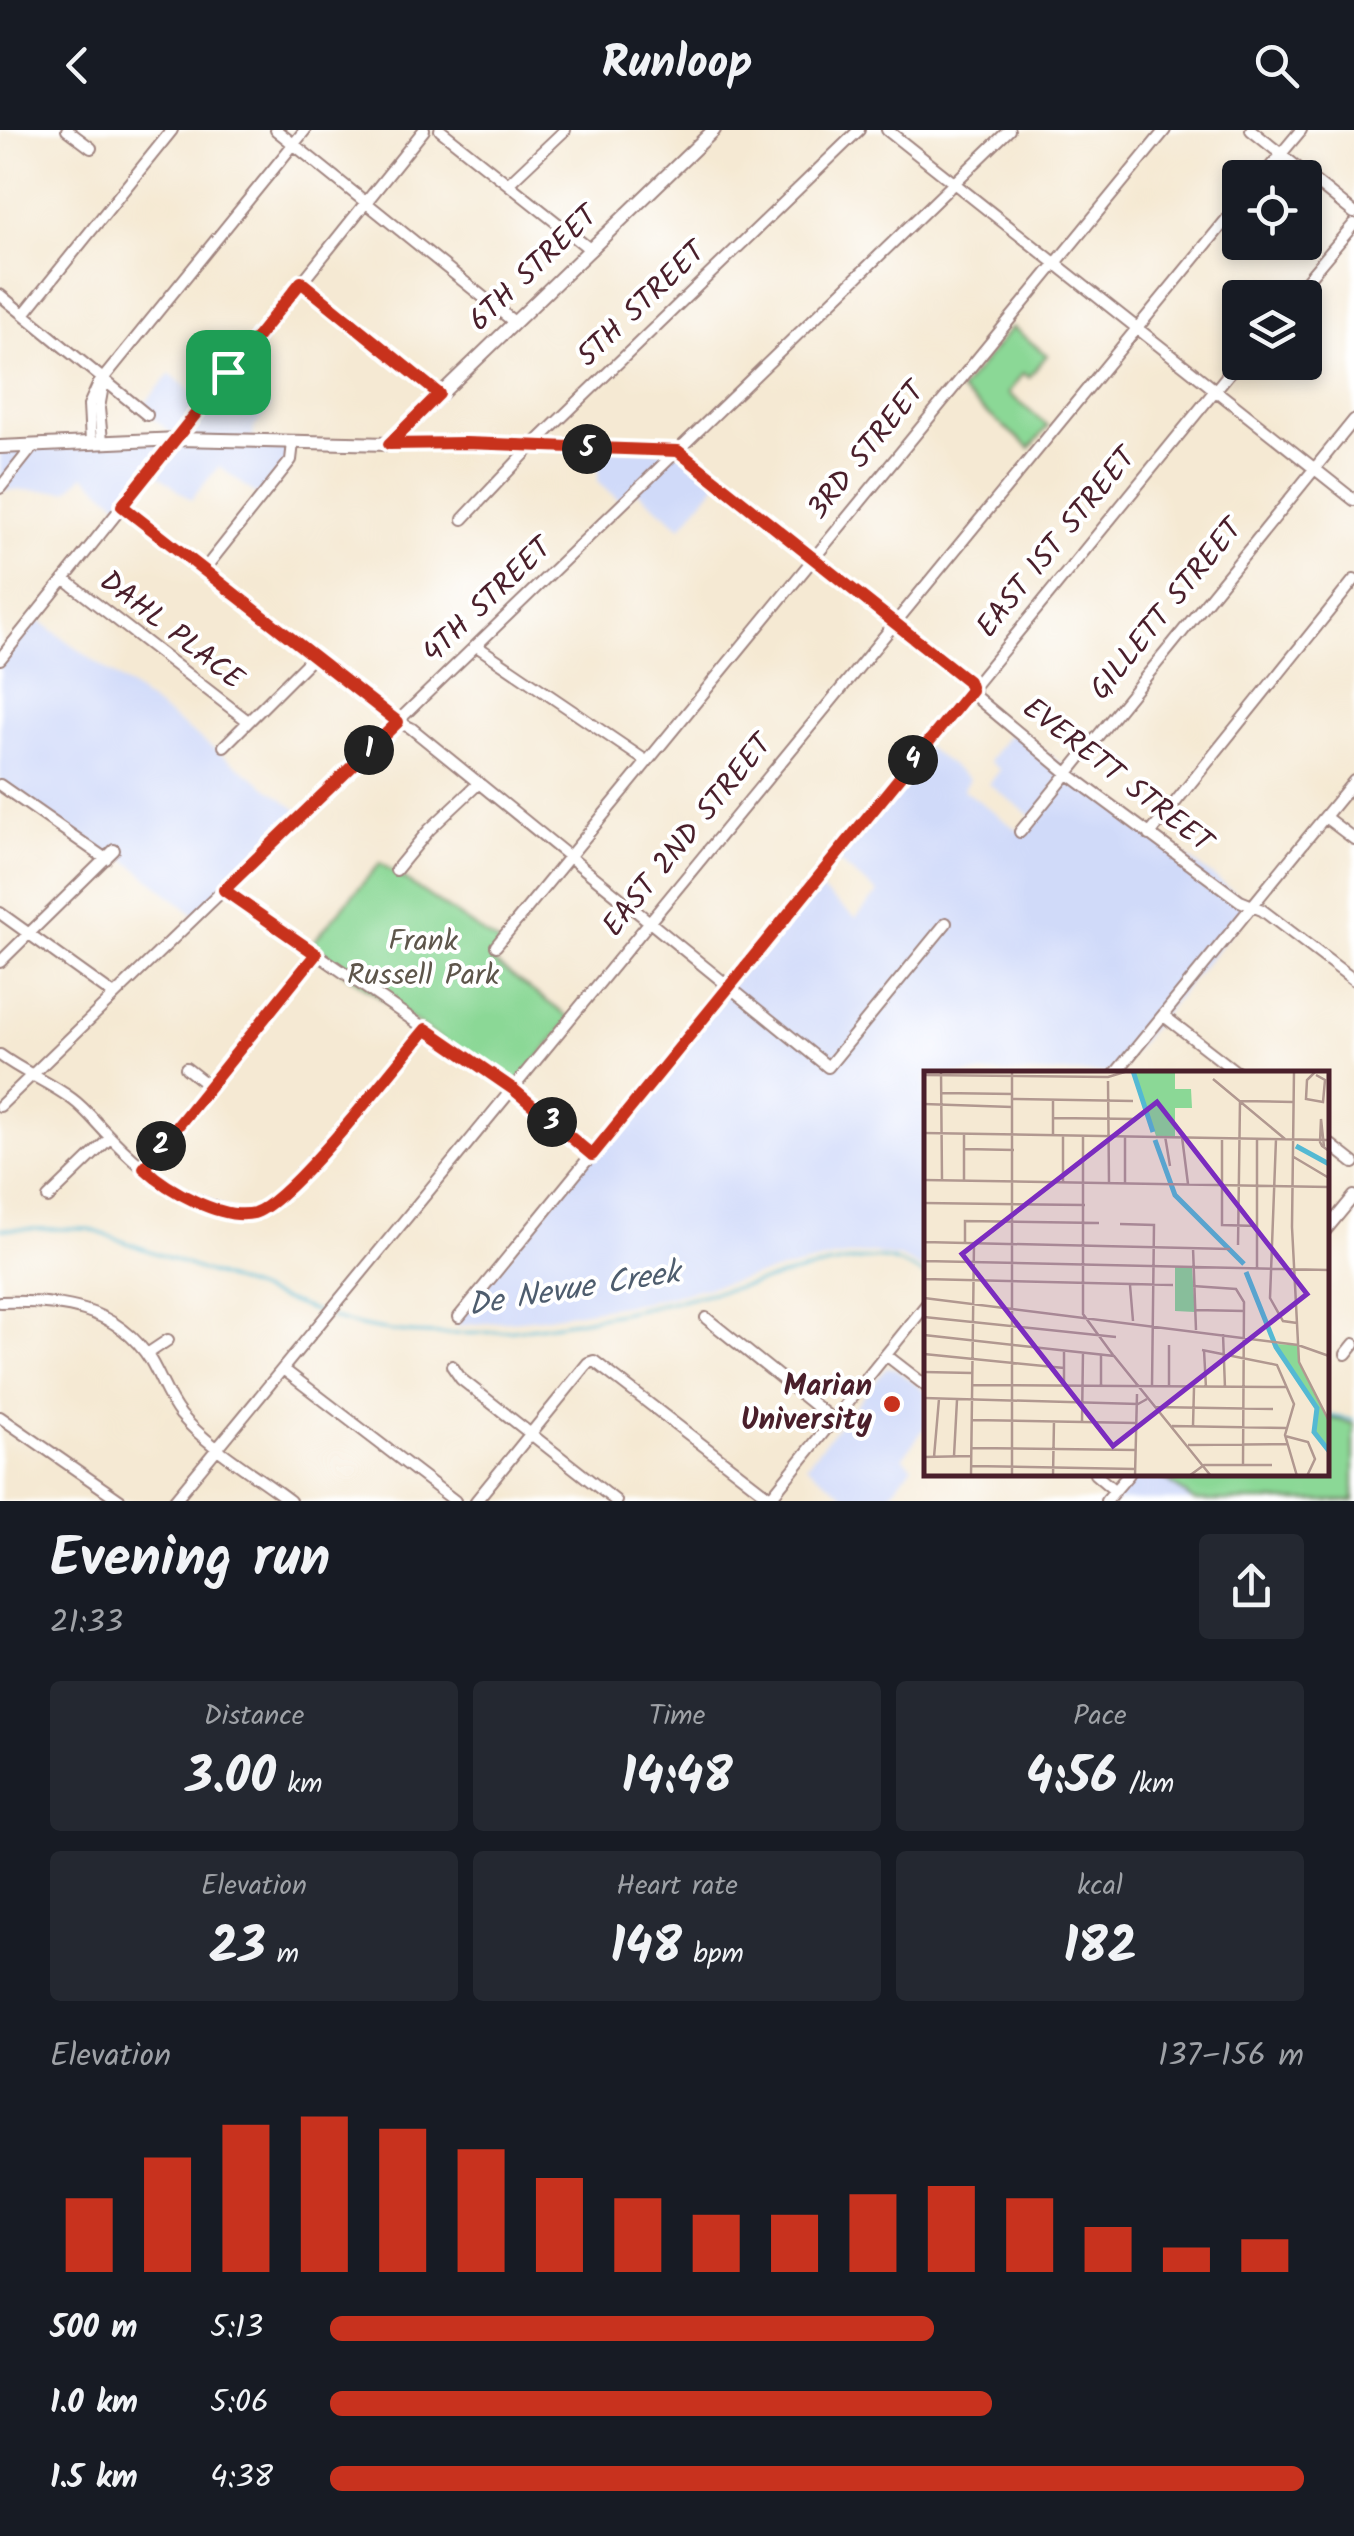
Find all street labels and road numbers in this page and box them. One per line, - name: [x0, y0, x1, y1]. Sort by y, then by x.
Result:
- street label: 6TH STREET: [458, 192, 612, 344]
- street label: 5TH STREET: [566, 228, 720, 380]
- street label: 3RD STREET: [796, 369, 940, 531]
- street label: EAST 1ST STREET: [965, 435, 1151, 649]
- street label: GILLETT STREET: [1078, 506, 1258, 712]
- street label: 4TH STREET: [412, 524, 566, 676]
- street label: DAHL PLACE: [88, 559, 255, 704]
- street label: EVERETT STREET: [1011, 686, 1225, 868]
- street label: EAST 2ND STREET: [591, 722, 787, 948]

